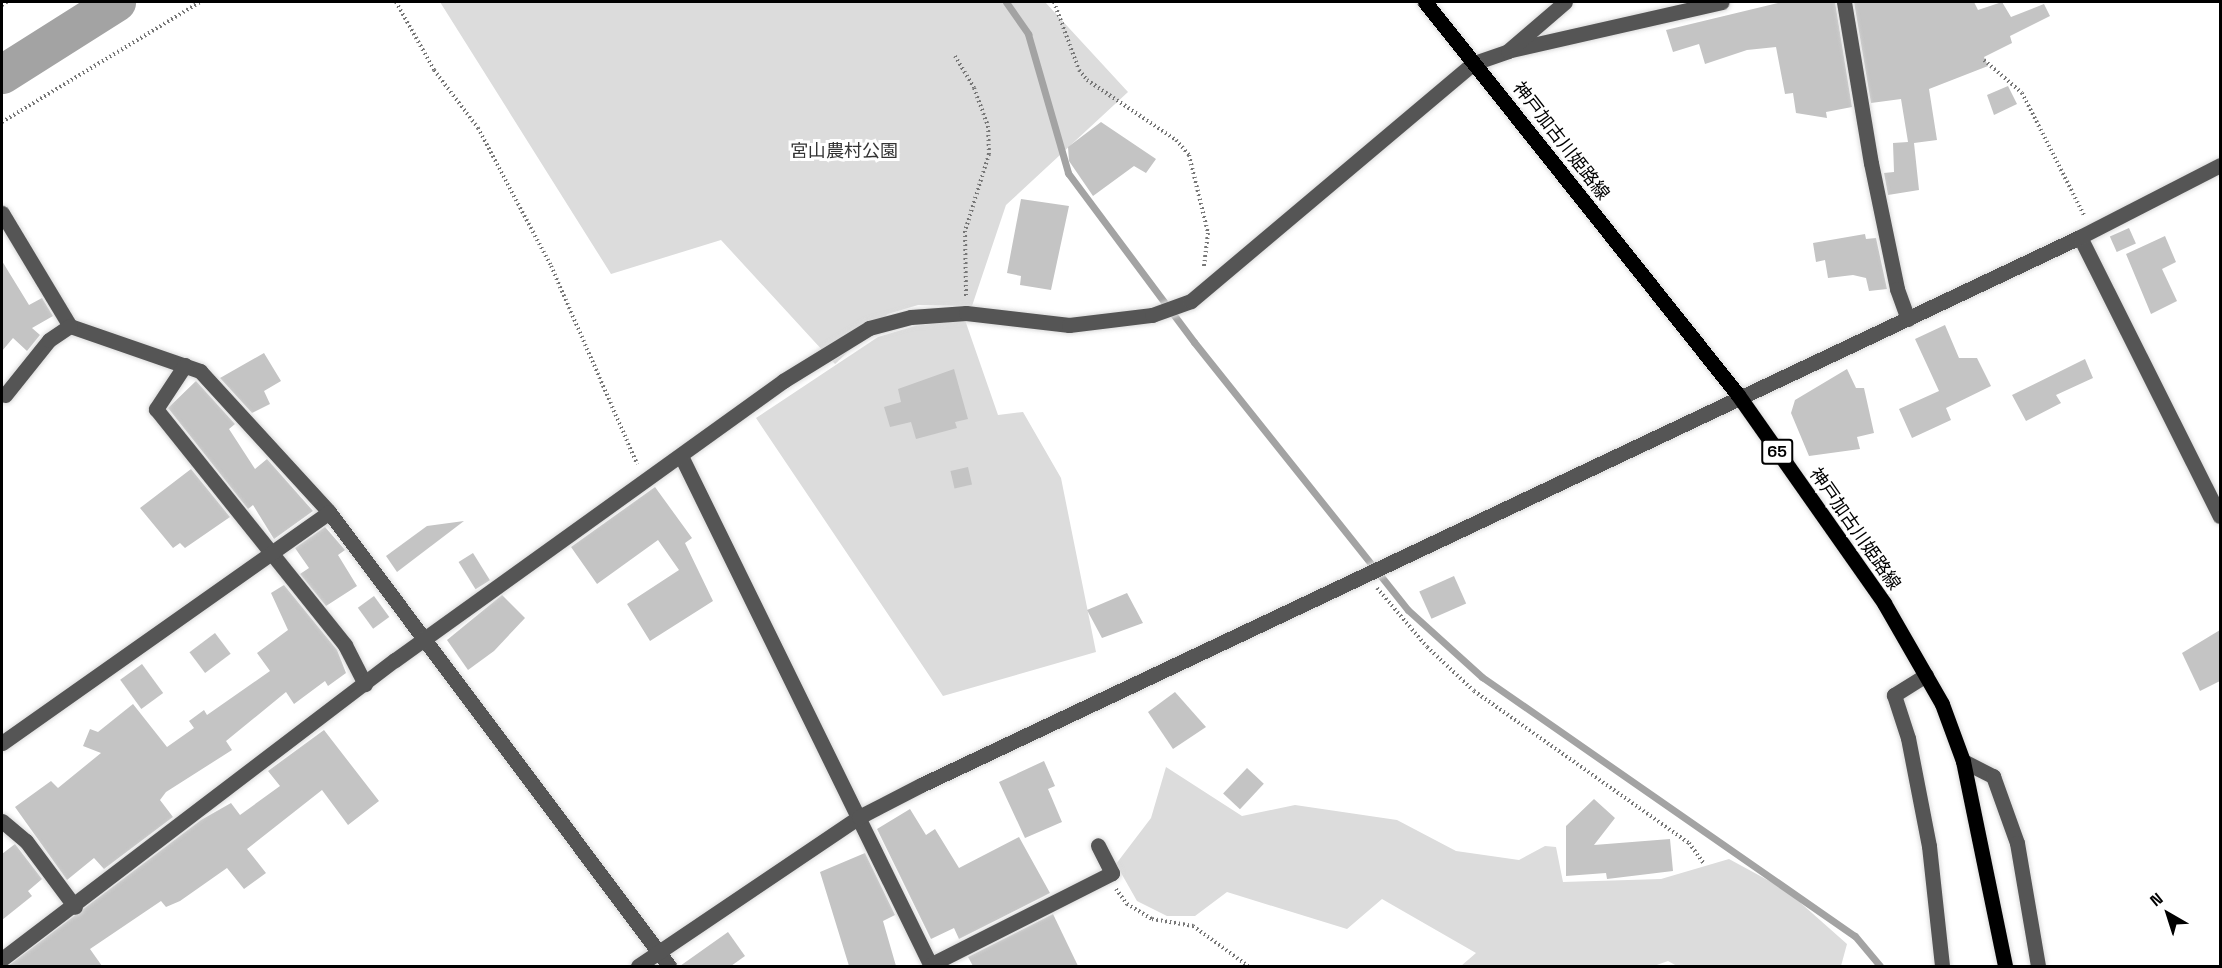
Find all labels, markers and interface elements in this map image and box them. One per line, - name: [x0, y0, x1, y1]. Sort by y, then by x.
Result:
- street label: 神戸加古川姫路線: [1508, 78, 1614, 204]
- park label: 宮山農村公園: [790, 140, 898, 162]
- road number: 65: [1760, 439, 1794, 465]
- street label: 神戸加古川姫路線: [1805, 464, 1905, 594]
- north arrow: [2138, 884, 2198, 944]
- text: N: [2146, 888, 2167, 911]

